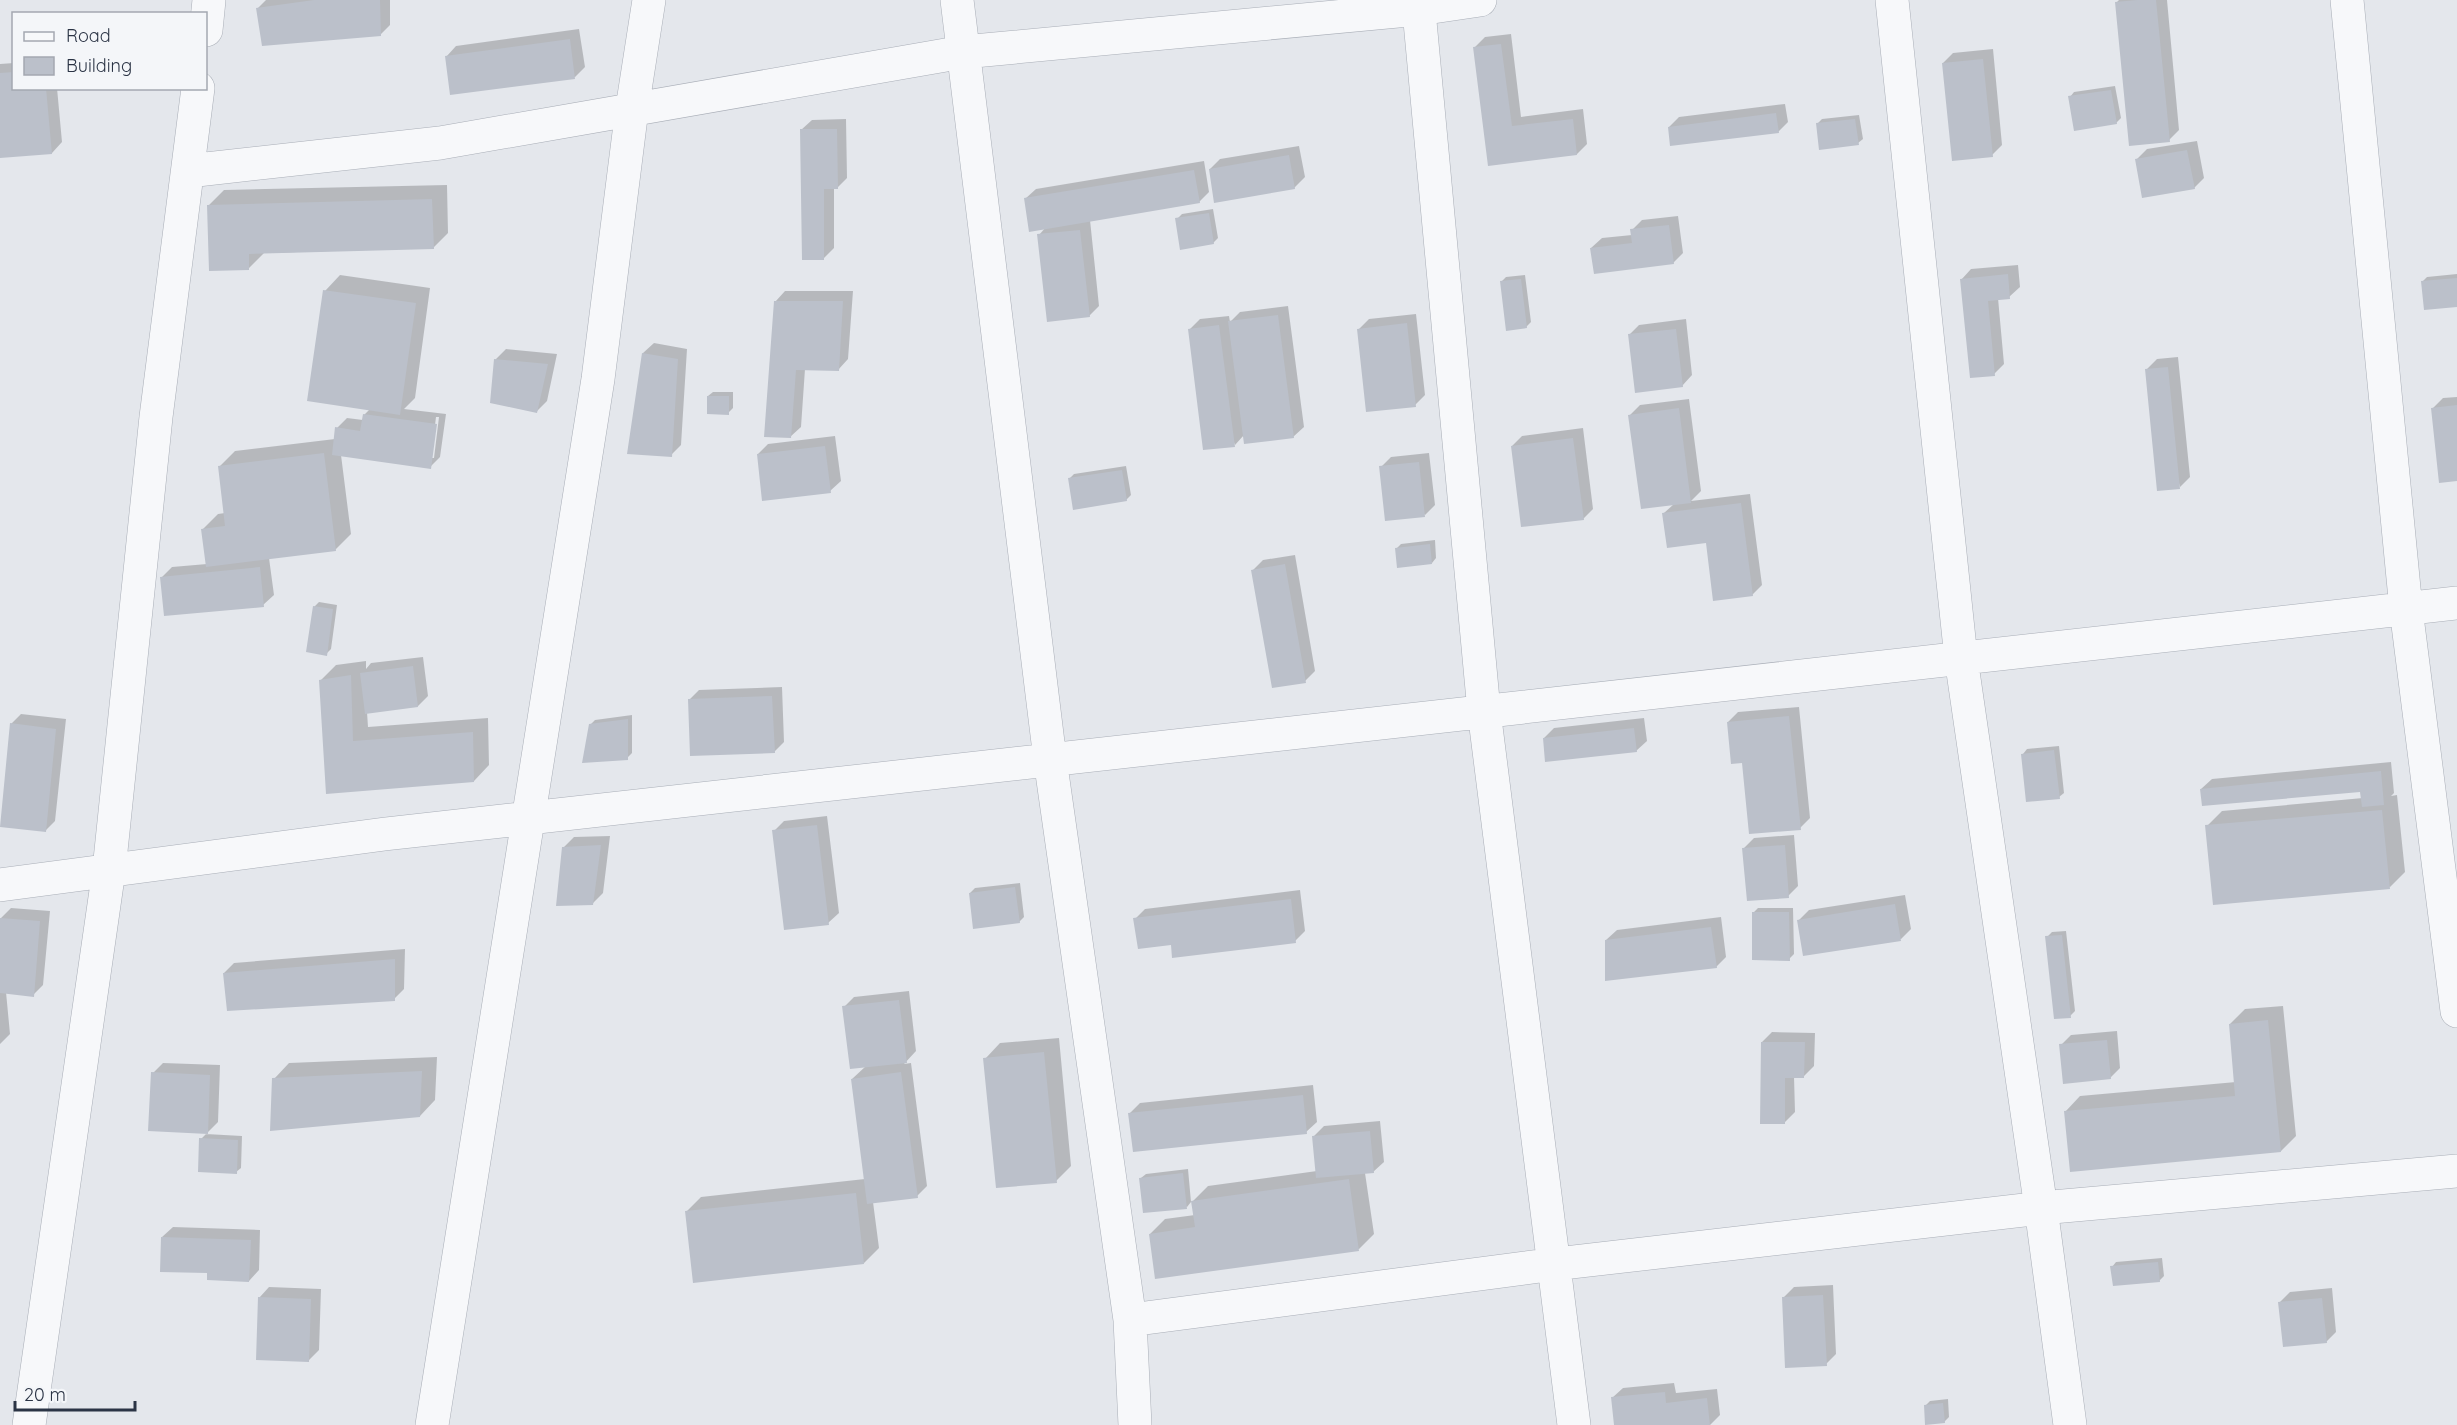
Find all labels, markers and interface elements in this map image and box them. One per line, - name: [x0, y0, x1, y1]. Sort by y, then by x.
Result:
- legend: [12, 12, 207, 90]
- text: Road: [66, 24, 111, 47]
- text: Building: [66, 54, 132, 77]
- scale bar: [15, 1374, 135, 1412]
- text: 20 m: [24, 1383, 66, 1406]

